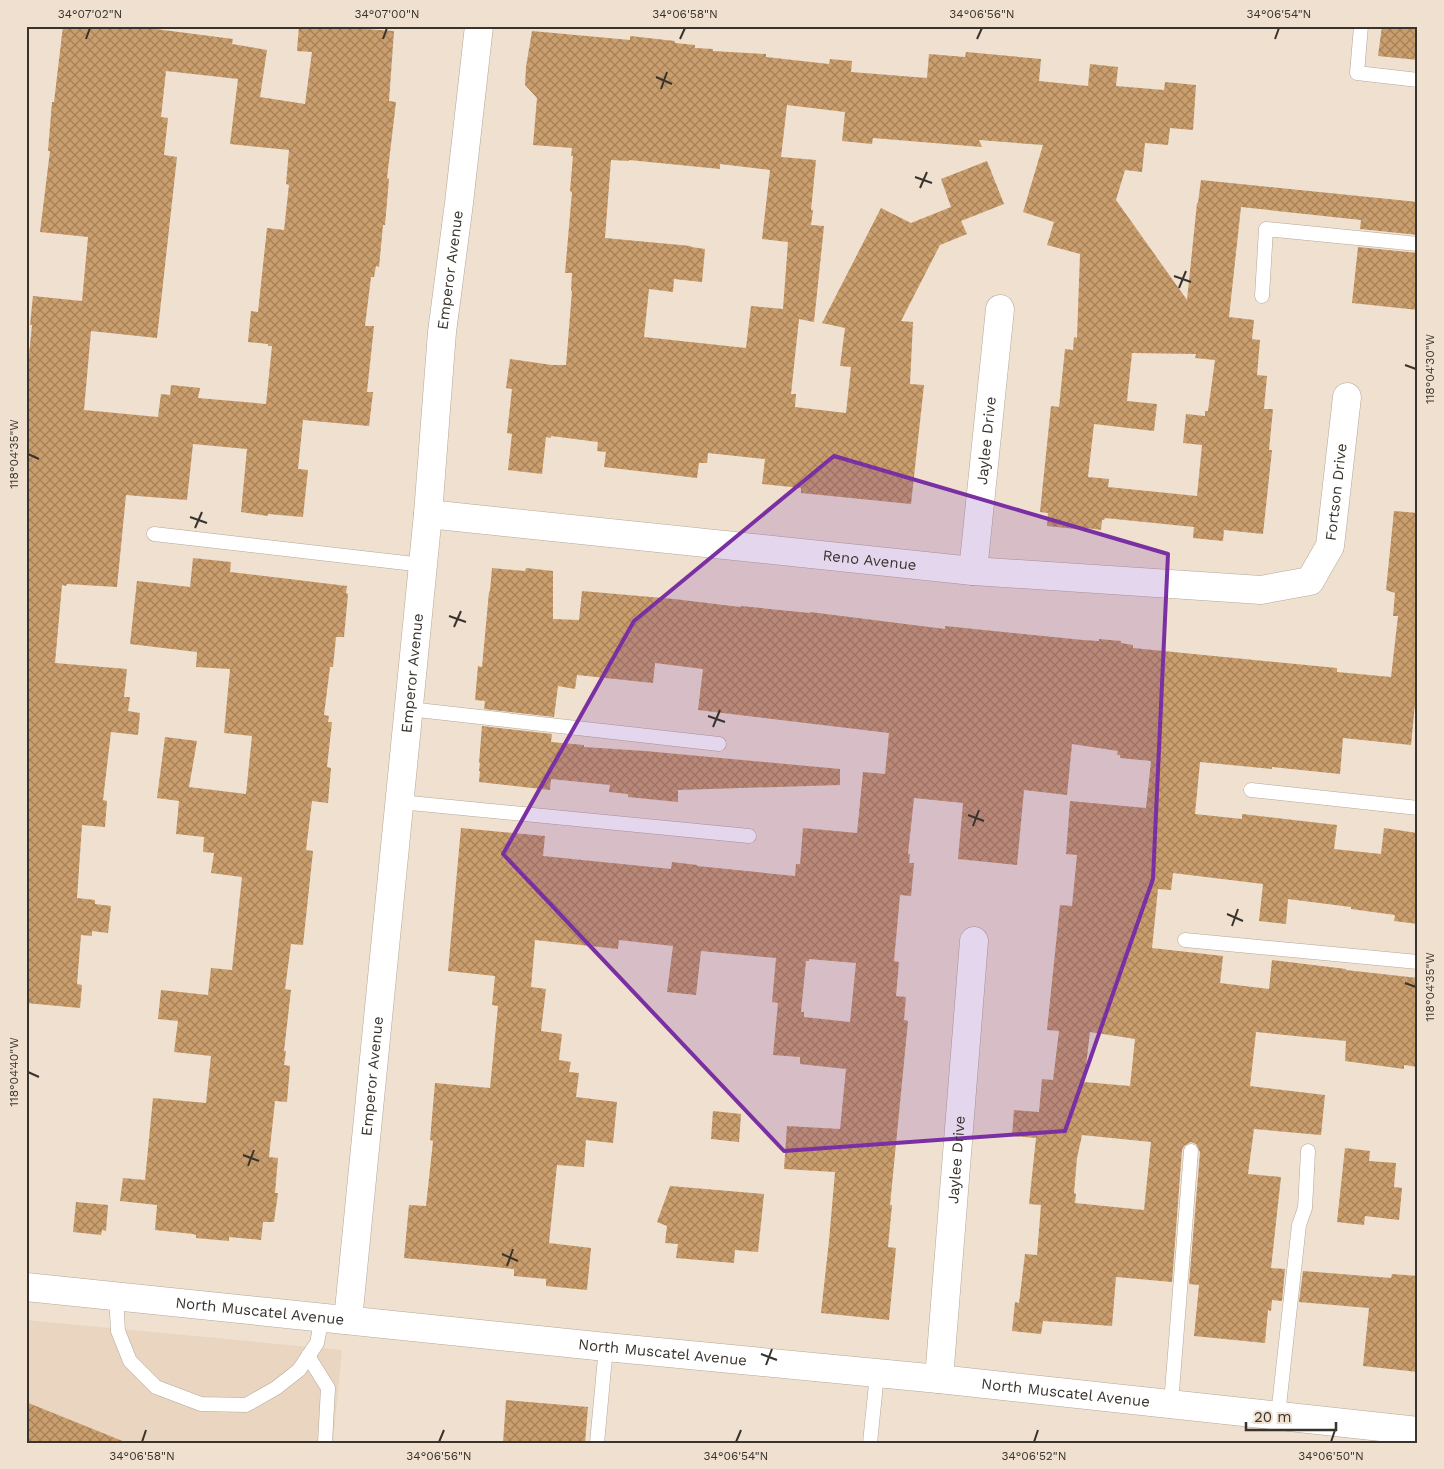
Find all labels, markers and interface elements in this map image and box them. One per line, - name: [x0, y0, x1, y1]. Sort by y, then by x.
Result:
- text: 34°07'02"N: [58, 7, 122, 21]
- text: 34°07'00"N: [354, 7, 420, 21]
- text: 34°06'58"N: [652, 7, 718, 21]
- text: 34°06'56"N: [949, 7, 1015, 21]
- text: 34°06'54"N: [1247, 7, 1311, 21]
- street label: Emperor Avenue: [433, 209, 467, 331]
- text: 118°04'30"W: [1423, 333, 1437, 404]
- street label: Jaylee Drive: [973, 396, 1000, 486]
- text: 118°04'35"W: [7, 419, 21, 489]
- street label: Fortson Drive: [1322, 442, 1351, 542]
- street label: Reno Avenue: [822, 546, 917, 574]
- street label: Emperor Avenue: [397, 612, 427, 734]
- text: 118°04'35"W: [1423, 952, 1437, 1022]
- street label: Emperor Avenue: [357, 1015, 387, 1137]
- text: 118°04'40"W: [7, 1037, 21, 1107]
- street label: Jaylee Drive: [944, 1115, 969, 1204]
- street label: North Muscatel Avenue: [175, 1294, 345, 1329]
- street label: North Muscatel Avenue: [577, 1335, 748, 1370]
- street label: North Muscatel Avenue: [980, 1375, 1151, 1411]
- scale bar: [1246, 1399, 1336, 1431]
- text: 20 m: [1254, 1408, 1292, 1426]
- text: 34°06'58"N: [109, 1449, 175, 1463]
- text: 34°06'56"N: [406, 1449, 472, 1463]
- text: 34°06'54"N: [704, 1449, 768, 1463]
- text: 34°06'52"N: [1001, 1449, 1067, 1463]
- text: 34°06'50"N: [1298, 1449, 1364, 1463]

